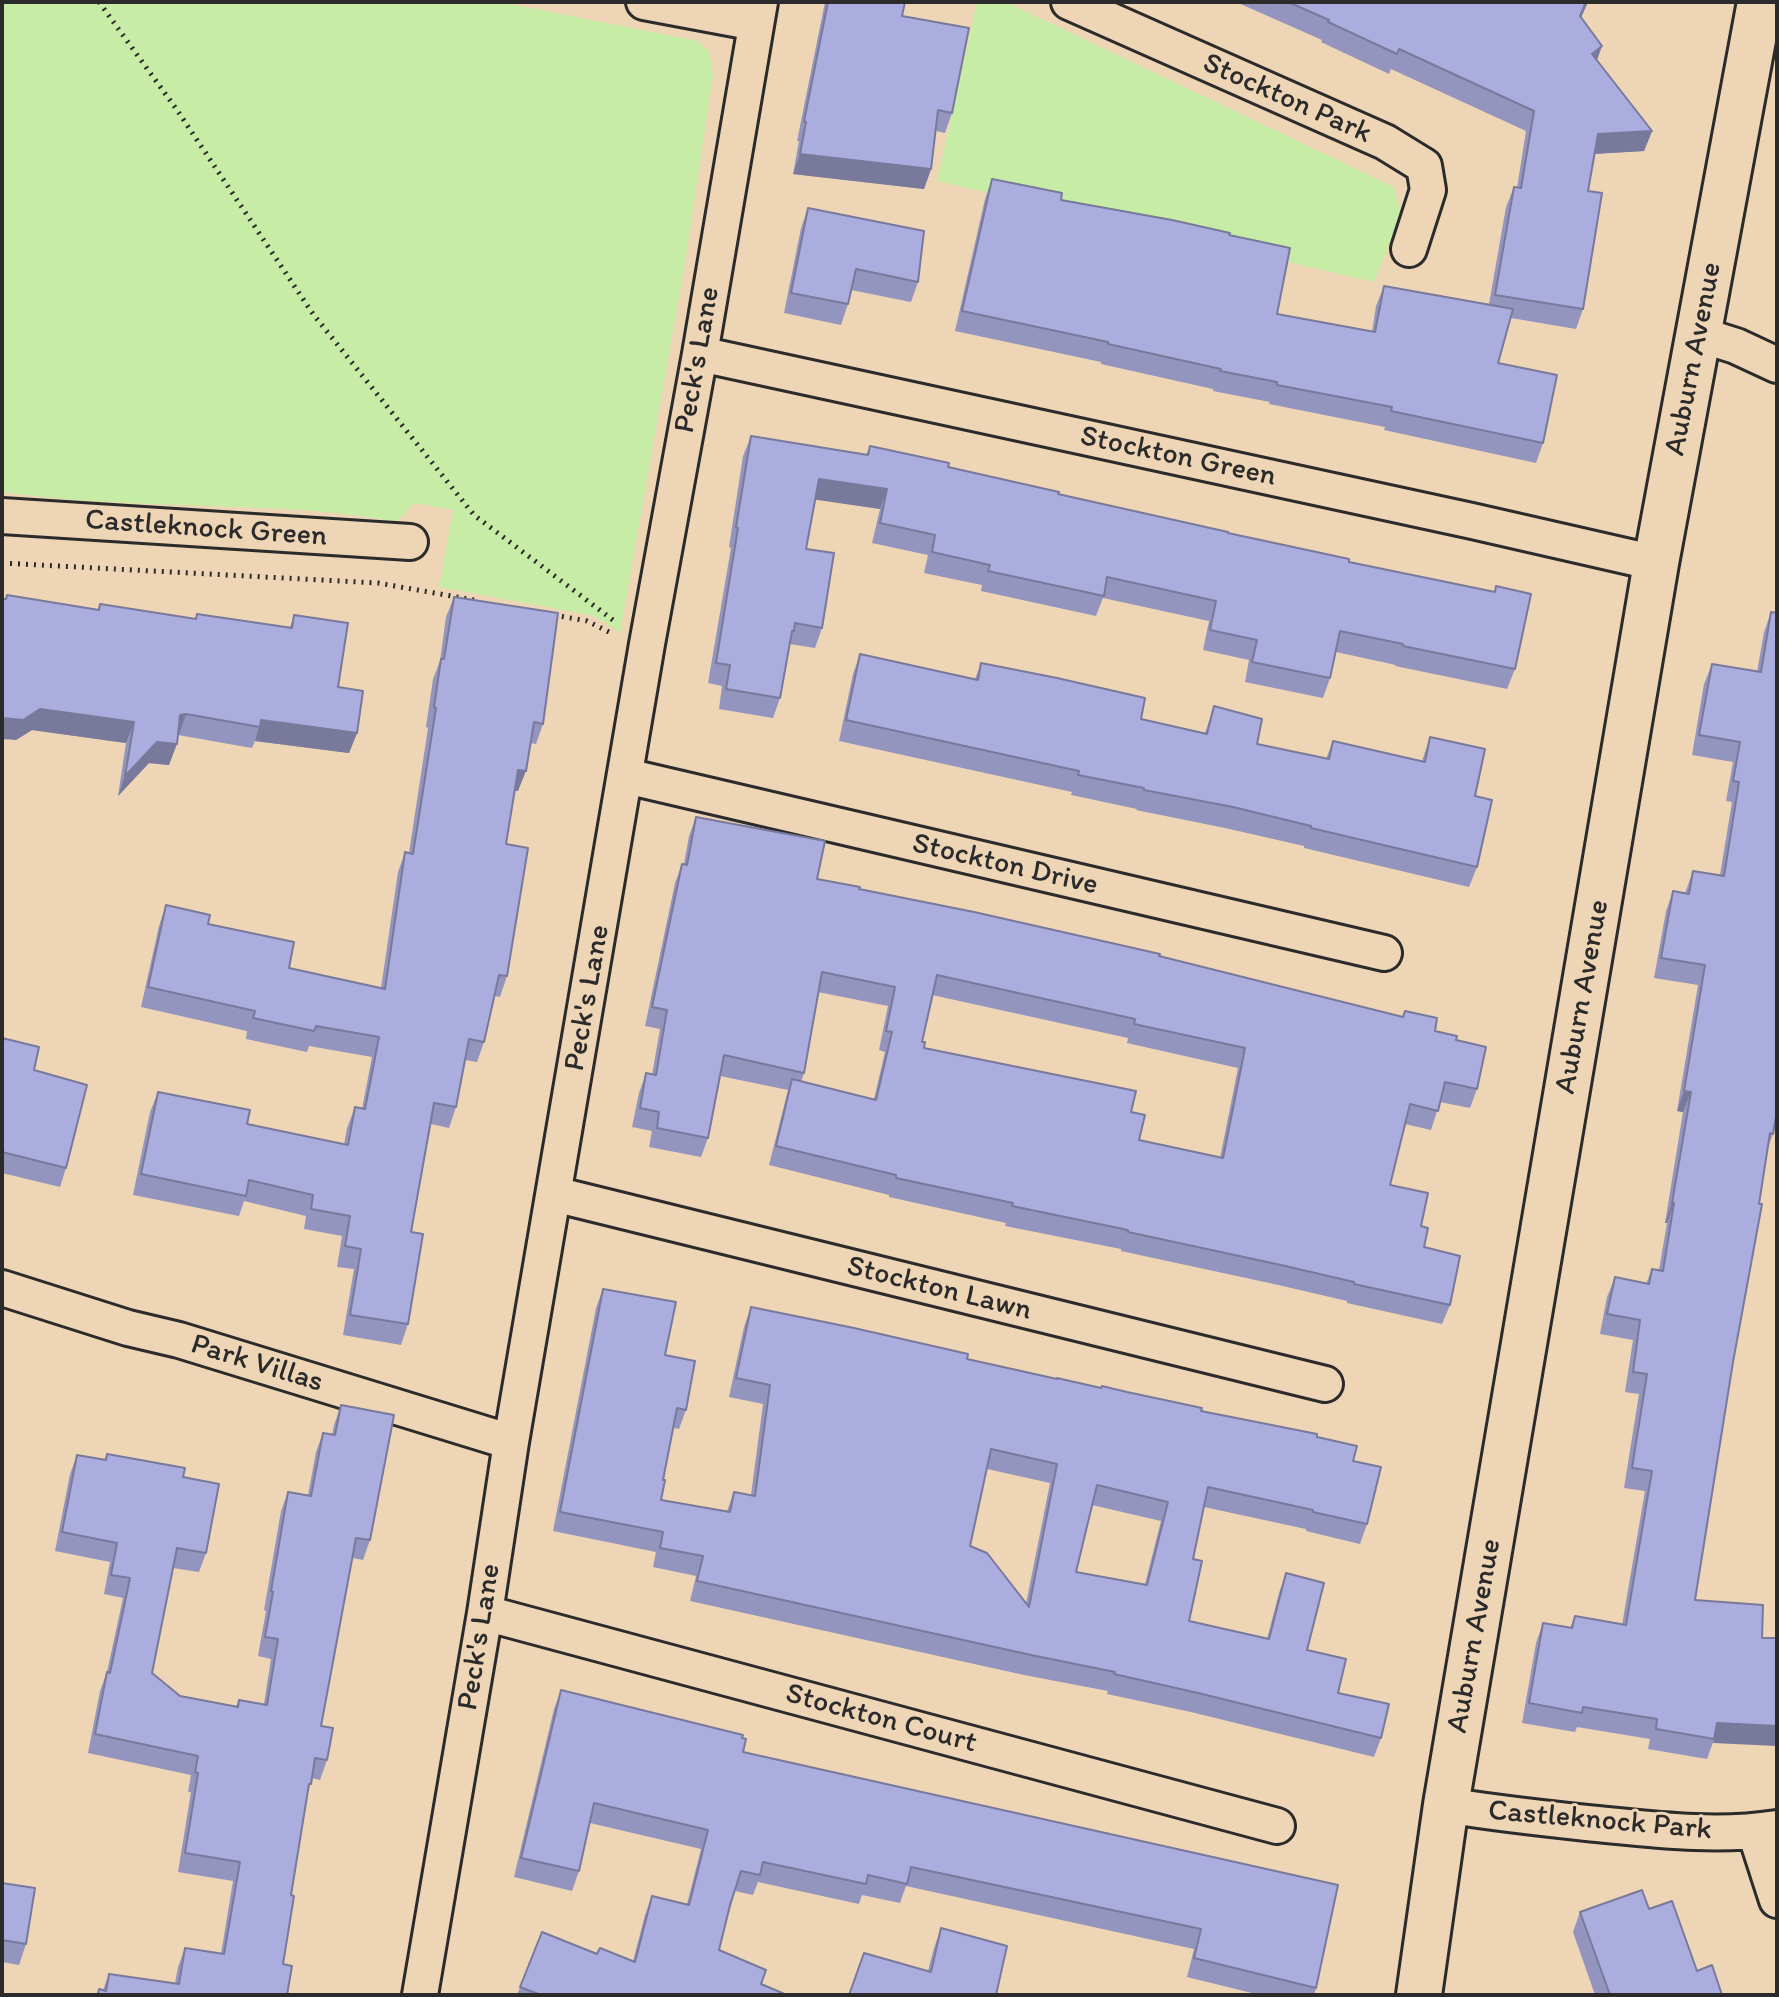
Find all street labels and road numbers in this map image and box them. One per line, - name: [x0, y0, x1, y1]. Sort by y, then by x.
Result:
- street label: Stockton Park: [1197, 46, 1377, 152]
- street label: Auburn Avenue: [1658, 259, 1730, 459]
- street label: Peck's Lane: [667, 284, 729, 436]
- street label: Stockton Green: [1077, 419, 1279, 495]
- street label: Castleknock Green: [84, 503, 328, 555]
- street label: Stockton Drive: [909, 826, 1101, 904]
- street label: Auburn Avenue: [1548, 897, 1618, 1097]
- street label: Peck's Lane: [557, 922, 619, 1074]
- street label: Stockton Lawn: [843, 1249, 1035, 1329]
- street label: Park Villas: [187, 1327, 327, 1401]
- street label: Auburn Avenue: [1440, 1536, 1510, 1736]
- street label: Peck's Lane: [451, 1561, 509, 1713]
- street label: Stockton Court: [782, 1676, 980, 1762]
- street label: Castleknock Park: [1487, 1793, 1713, 1849]

